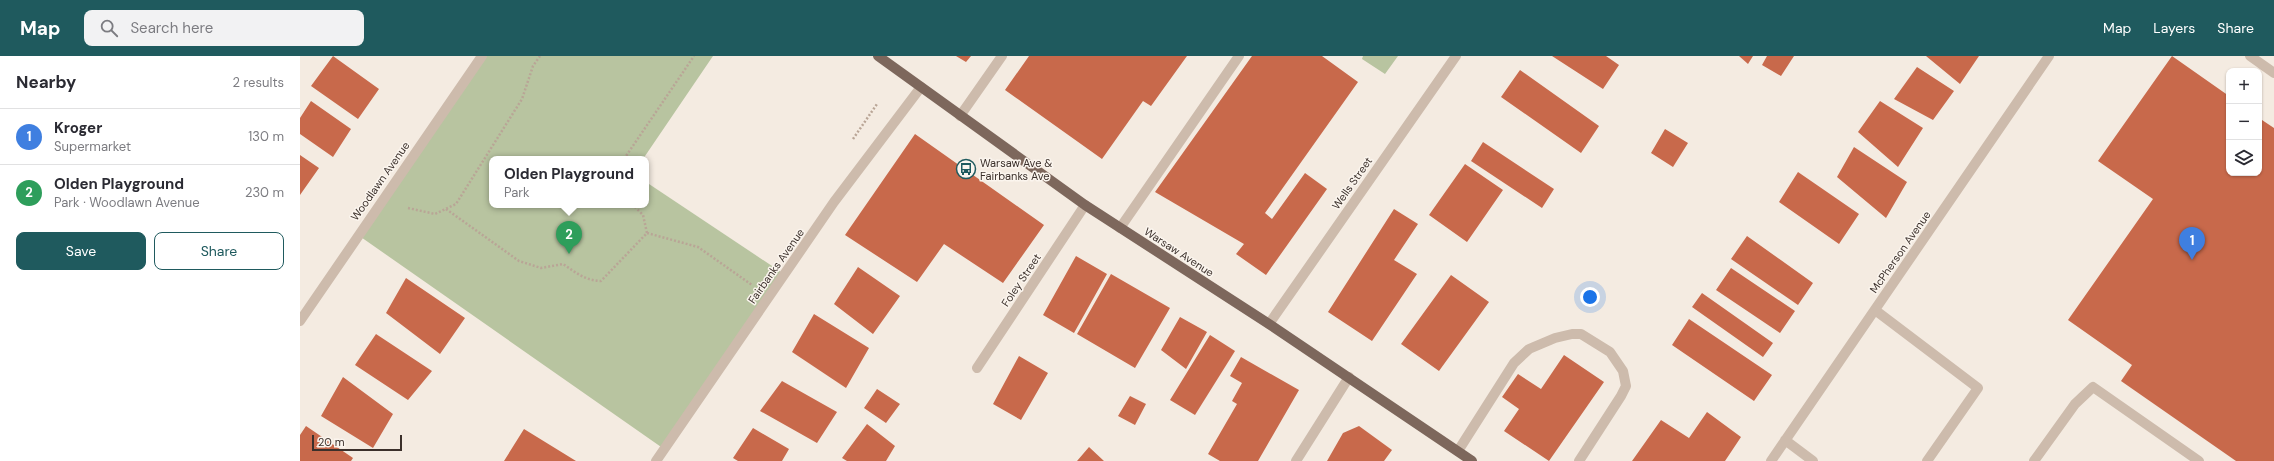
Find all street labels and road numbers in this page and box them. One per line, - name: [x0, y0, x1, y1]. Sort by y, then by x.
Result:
- street label: Woodlawn Avenue: [347, 139, 413, 223]
- street label: Wells Street: [1329, 154, 1375, 212]
- street label: McPherson Avenue: [1866, 208, 1934, 296]
- street label: Warsaw Avenue: [1142, 224, 1216, 280]
- street label: Fairbanks Avenue: [745, 226, 807, 306]
- street label: Foley Street: [998, 251, 1044, 309]

